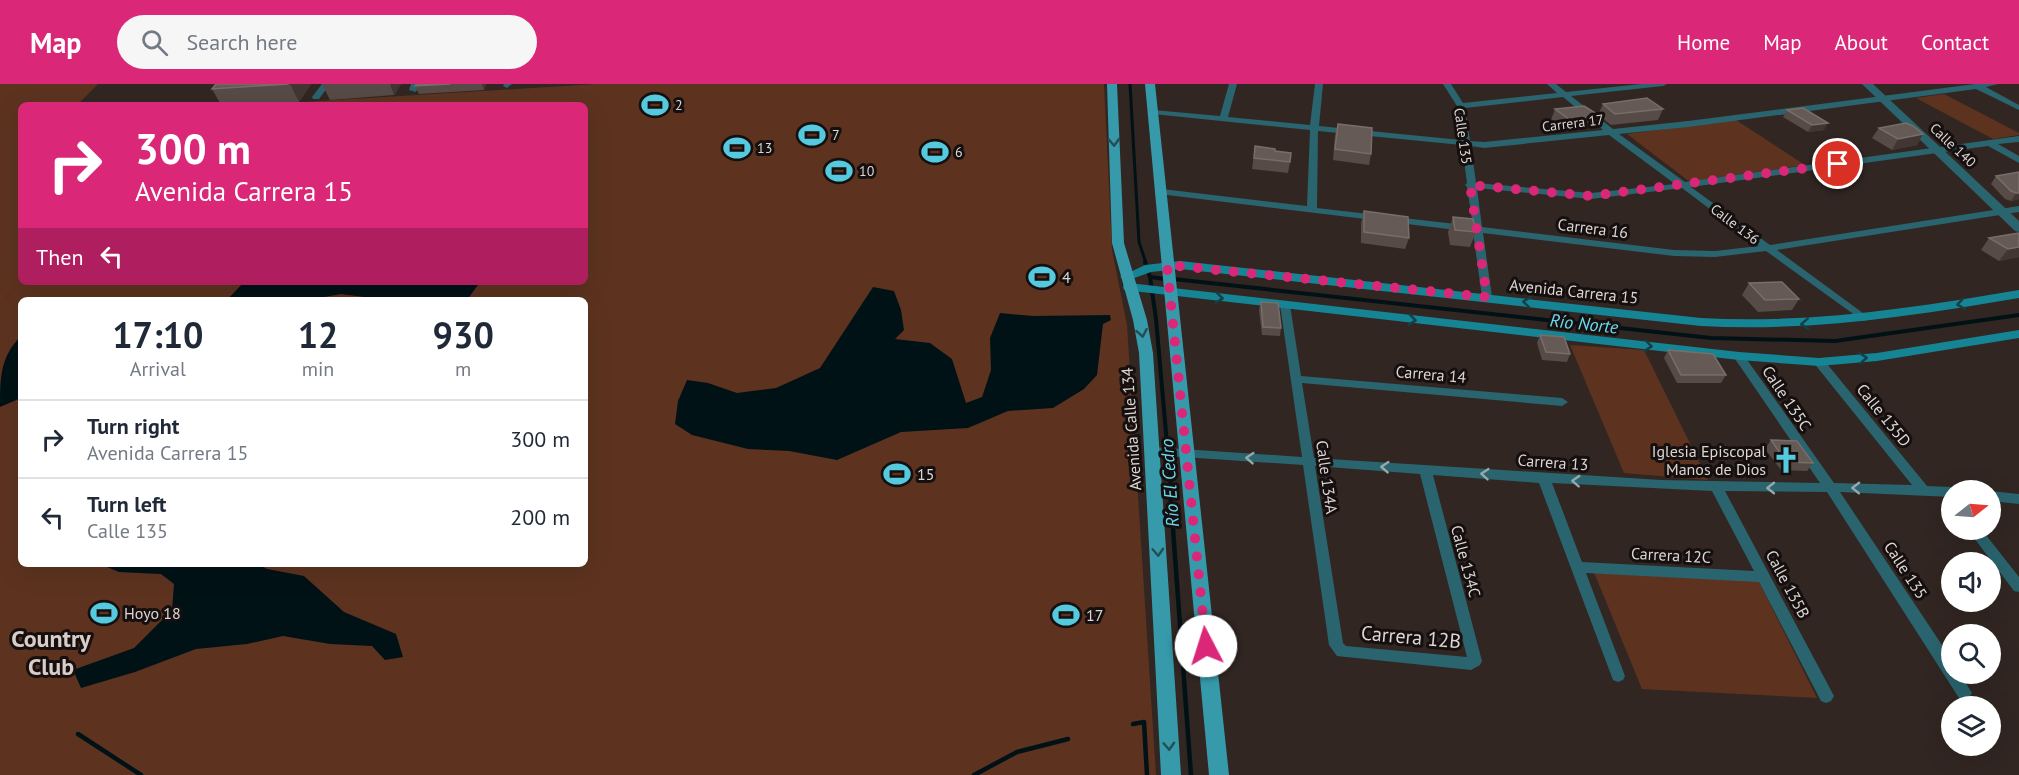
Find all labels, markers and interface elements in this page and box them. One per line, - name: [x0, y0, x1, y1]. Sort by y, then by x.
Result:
- search box: [117, 15, 537, 69]
- text: Map: [30, 24, 81, 61]
- icon: search: [138, 26, 171, 59]
- text: Search here: [186, 28, 297, 56]
- text: Home: [1677, 29, 1730, 56]
- text: Map: [1763, 29, 1802, 56]
- text: About: [1835, 29, 1888, 56]
- text: Contact: [1921, 29, 1989, 56]
- sports icon: 2: [640, 90, 670, 120]
- place label: 2: [675, 96, 683, 114]
- street label: Calle 135: [1450, 107, 1476, 165]
- street label: Carrera 17: [1541, 110, 1605, 136]
- street label: Calle 140: [1926, 119, 1980, 171]
- sports icon: 7: [797, 120, 827, 150]
- text: 300 m: [135, 121, 251, 176]
- icon: right: [36, 126, 114, 204]
- place label: 7: [832, 126, 840, 144]
- sports icon: 13: [722, 133, 752, 163]
- sports icon: 6: [920, 137, 950, 167]
- one-way arrow: [1108, 138, 1121, 147]
- pin: [1812, 138, 1863, 189]
- place label: 13: [757, 139, 772, 157]
- place label: 6: [955, 143, 963, 161]
- icon: arrive: [1821, 147, 1854, 180]
- sports icon: 10: [824, 156, 854, 186]
- place label: 10: [859, 162, 875, 180]
- text: Avenida Carrera 15: [135, 174, 353, 208]
- street label: Calle 136: [1707, 200, 1763, 248]
- street label: Carrera 16: [1557, 214, 1629, 242]
- icon: left: [95, 240, 128, 273]
- text: Then: [36, 243, 83, 271]
- sports icon: 4: [1027, 262, 1057, 292]
- place label: 4: [1062, 267, 1071, 287]
- street label: Avenida Carrera 15: [1509, 274, 1639, 308]
- one-way arrow: [1214, 291, 1223, 304]
- one-way arrow: [1522, 296, 1531, 309]
- one-way arrow: [1957, 297, 1966, 309]
- water label: Río Norte: [1549, 308, 1620, 339]
- text: 17:10: [112, 311, 203, 358]
- text: 12: [298, 311, 338, 358]
- text: 930: [433, 311, 494, 358]
- one-way arrow: [1408, 313, 1417, 325]
- one-way arrow: [1800, 318, 1809, 331]
- one-way arrow: [1135, 328, 1148, 338]
- one-way arrow: [1643, 339, 1652, 352]
- one-way arrow: [1859, 352, 1868, 365]
- text: Arrival: [130, 356, 186, 382]
- text: min: [302, 356, 334, 382]
- text: m: [455, 356, 471, 382]
- street label: Carrera 14: [1395, 361, 1467, 387]
- street label: Calle 135C: [1758, 362, 1816, 434]
- street label: Avenida Calle 134: [1117, 367, 1145, 491]
- street label: Calle 135D: [1853, 379, 1915, 451]
- text: Turn right: [87, 412, 179, 440]
- icon: right: [36, 423, 69, 456]
- text: 300 m: [510, 425, 570, 453]
- water label: Río El Cedro: [1155, 438, 1184, 528]
- street label: Calle 134A: [1312, 439, 1342, 516]
- text: Avenida Carrera 15: [87, 440, 249, 466]
- place label: Iglesia Episcopal Manos de Dios: [1652, 441, 1766, 479]
- church icon: Iglesia Episcopal Manos de Dios: [1771, 445, 1801, 475]
- street label: Carrera 13: [1517, 450, 1589, 474]
- one-way arrow: [1245, 451, 1254, 464]
- sports icon: 15: [882, 459, 912, 489]
- one-way arrow: [1380, 460, 1389, 473]
- place label: 15: [917, 464, 934, 484]
- one-way arrow: [1481, 468, 1490, 481]
- one-way arrow: [1571, 474, 1580, 487]
- north arrow: [1941, 480, 2001, 540]
- map controls: [1941, 480, 2001, 756]
- one-way arrow: [1766, 482, 1775, 494]
- one-way arrow: [1852, 482, 1861, 495]
- text: Turn left: [87, 490, 167, 518]
- icon: left: [36, 501, 69, 534]
- text: 200 m: [510, 503, 570, 531]
- text: Calle 135: [87, 518, 168, 544]
- street label: Calle 134C: [1447, 523, 1485, 599]
- street label: Calle 135: [1880, 537, 1932, 603]
- street label: Carrera 12C: [1631, 543, 1711, 567]
- one-way arrow: [1151, 547, 1164, 556]
- street label: Calle 135B: [1762, 547, 1814, 621]
- button: sound: [1941, 552, 2001, 612]
- sports icon: Hoyo 18: [89, 598, 119, 628]
- sports icon: 17: [1051, 600, 1081, 630]
- place label: Hoyo 18: [124, 603, 181, 623]
- place label: 17: [1086, 605, 1103, 625]
- position arrow: [1174, 614, 1238, 678]
- street label: Carrera 12B: [1360, 620, 1462, 654]
- district label: Country Club: [11, 623, 91, 682]
- button: search: [1941, 624, 2001, 684]
- button: layers: [1941, 696, 2001, 756]
- one-way arrow: [1163, 742, 1176, 751]

